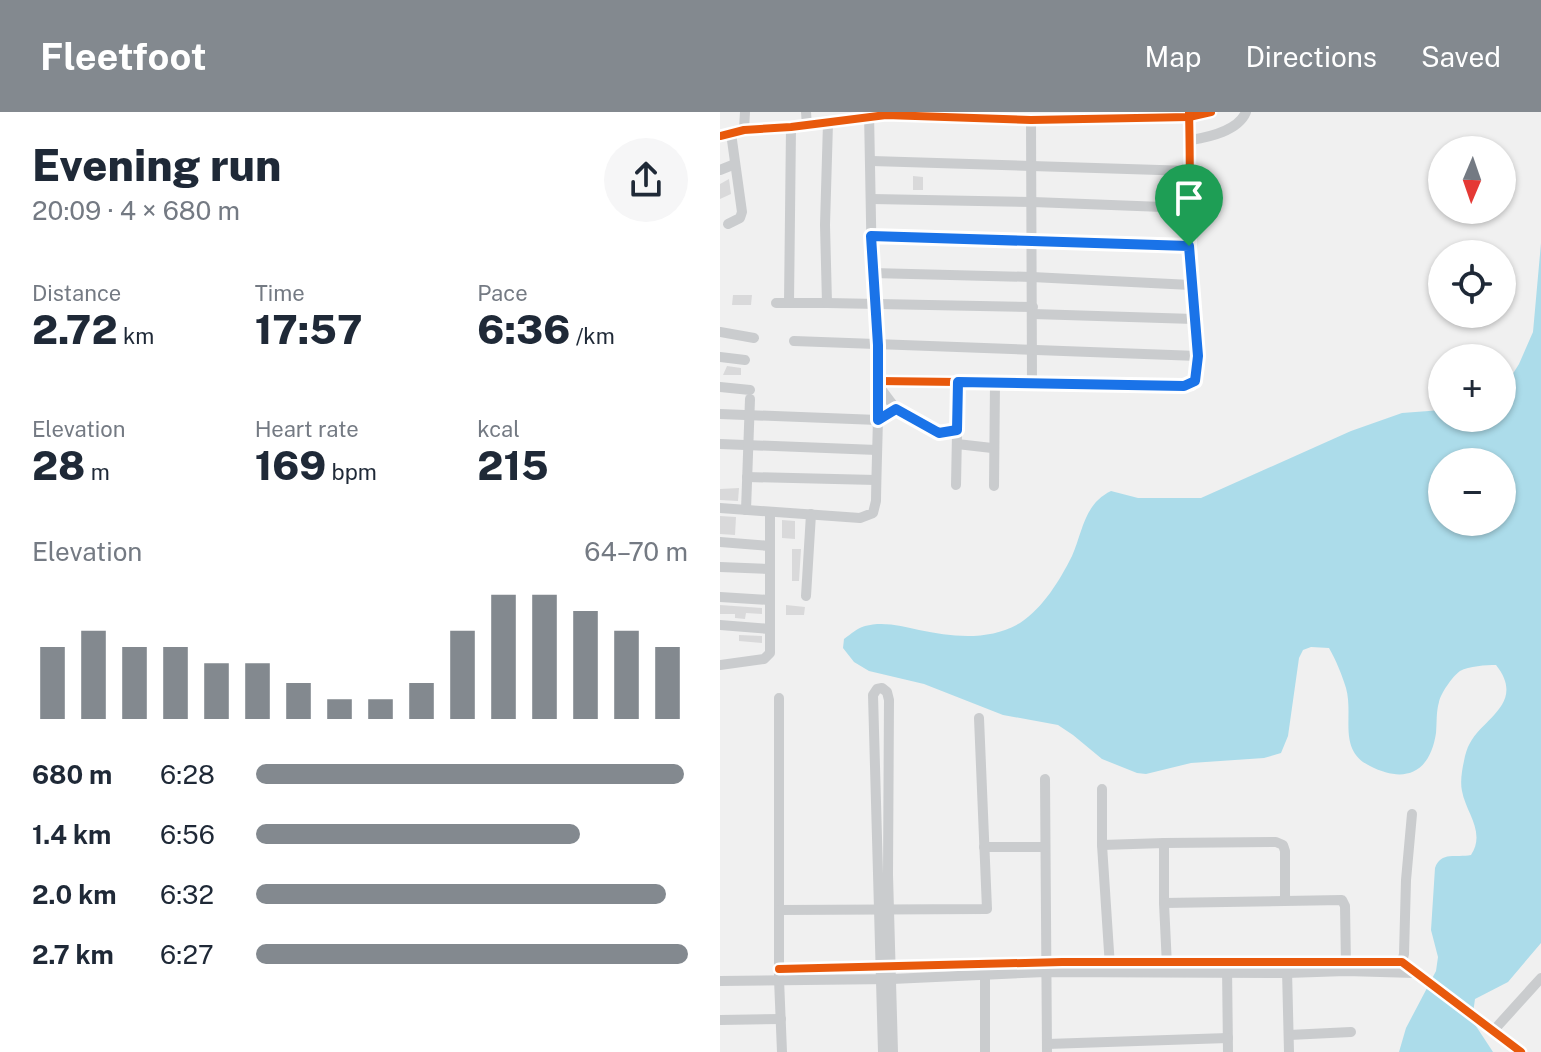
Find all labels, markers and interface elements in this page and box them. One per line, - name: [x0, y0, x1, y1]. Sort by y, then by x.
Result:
- text: Fleetfoot: [40, 34, 206, 79]
- text: Map: [1145, 40, 1201, 73]
- text: Directions: [1245, 40, 1377, 73]
- text: Saved: [1421, 40, 1501, 73]
- north arrow: [1428, 136, 1516, 224]
- map controls: [1428, 136, 1516, 536]
- button: share: [604, 138, 688, 222]
- text: Evening run: [32, 139, 281, 191]
- pin: [1155, 164, 1223, 246]
- icon: arrive: [1167, 176, 1211, 220]
- text: 20:09 · 4 × 680 m: [32, 195, 240, 226]
- button: locate: [1428, 240, 1516, 328]
- text: Distance: [32, 280, 121, 306]
- text: Time: [255, 280, 305, 306]
- text: Pace: [477, 280, 528, 306]
- text: 2.72: [32, 306, 118, 353]
- text: 17:57: [255, 306, 362, 353]
- text: 6:36: [477, 306, 570, 353]
- text: km: [118, 323, 154, 349]
- text: /km: [570, 323, 615, 349]
- button: +: [1428, 344, 1516, 432]
- text: Elevation: [32, 416, 125, 442]
- text: Heart rate: [255, 416, 359, 442]
- text: kcal: [477, 416, 520, 442]
- text: 28: [32, 442, 85, 489]
- text: 169: [255, 442, 326, 489]
- text: 215: [477, 442, 549, 489]
- button: −: [1428, 448, 1516, 536]
- text: m: [85, 459, 110, 485]
- text: bpm: [326, 459, 377, 485]
- text: Elevation: [32, 536, 142, 567]
- text: 64–70 m: [584, 536, 688, 567]
- text: 680 m: [32, 759, 112, 790]
- text: 6:28: [160, 759, 215, 790]
- text: 1.4 km: [32, 819, 111, 850]
- text: 6:56: [160, 819, 215, 850]
- text: 2.0 km: [32, 879, 117, 910]
- text: 6:32: [160, 879, 214, 910]
- text: 2.7 km: [32, 939, 114, 970]
- text: 6:27: [160, 939, 214, 970]

